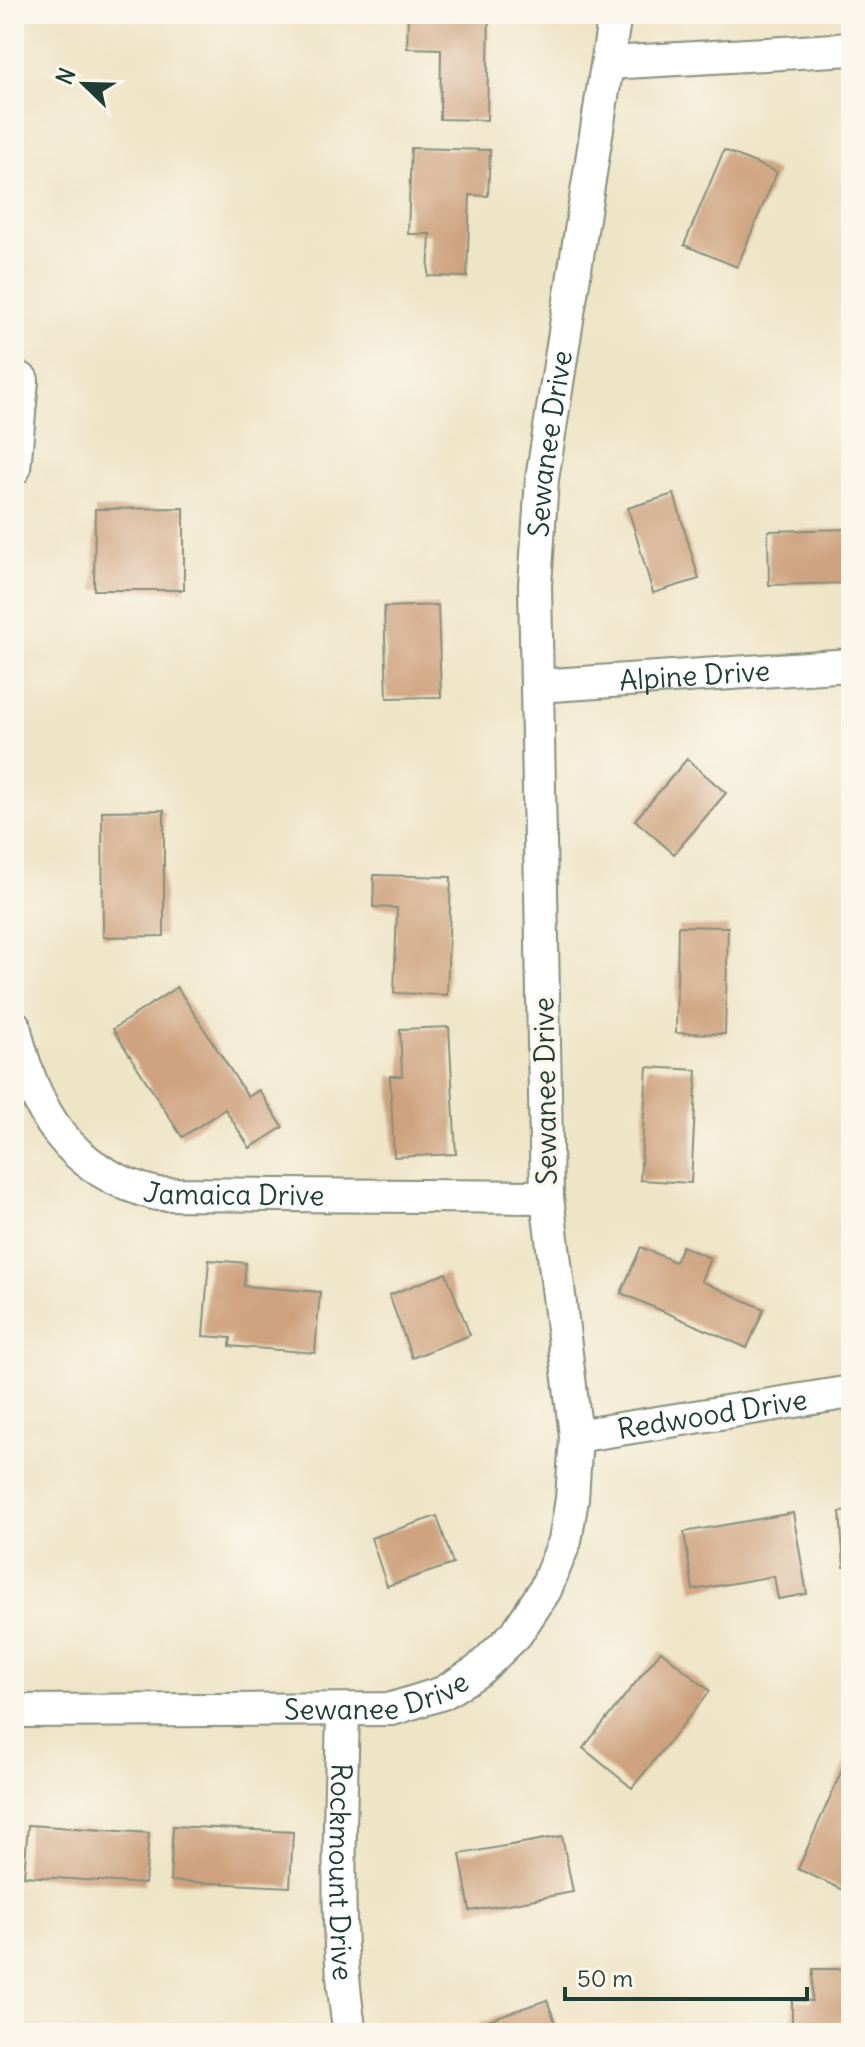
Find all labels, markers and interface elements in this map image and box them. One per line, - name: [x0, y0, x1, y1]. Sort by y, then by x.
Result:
- north arrow: [44, 44, 124, 124]
- text: N: [50, 64, 81, 89]
- street label: Sewanee Drive: [520, 348, 580, 538]
- street label: Alpine Drive: [618, 652, 771, 698]
- street label: Sewanee Drive: [525, 997, 565, 1185]
- street label: Jamaica Drive: [140, 1173, 324, 1213]
- street label: Redwood Drive: [615, 1381, 810, 1447]
- street label: Sewanee Drive: [284, 1664, 475, 1728]
- street label: Rockmount Drive: [321, 1763, 361, 1982]
- scale bar: [565, 1951, 807, 2001]
- text: 50 m: [577, 1963, 633, 1993]

